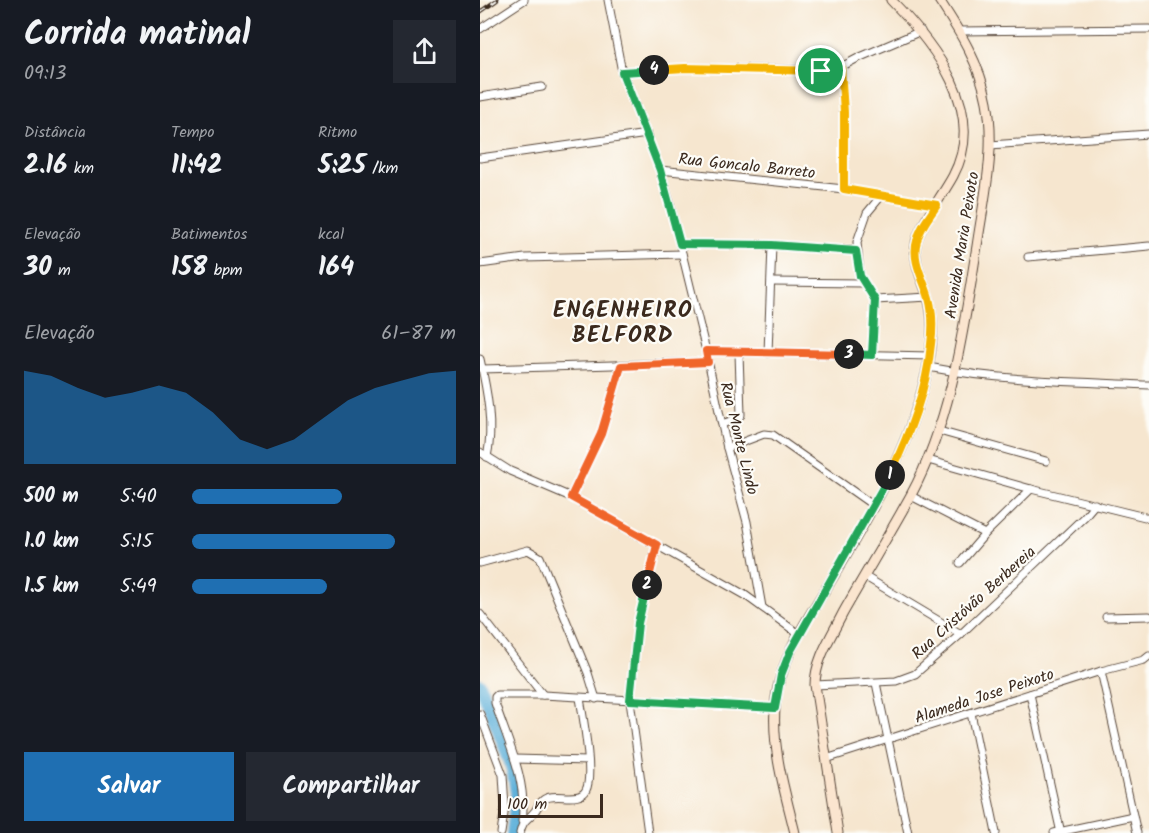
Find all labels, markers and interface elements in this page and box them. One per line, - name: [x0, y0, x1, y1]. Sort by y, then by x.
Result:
- text: Corrida matinal: [24, 9, 250, 62]
- button: share: [393, 20, 456, 83]
- pin: [795, 45, 846, 96]
- icon: arrive: [804, 54, 837, 87]
- pin: 4: [639, 55, 669, 85]
- text: 4: [650, 57, 658, 82]
- text: 09:13: [24, 58, 66, 90]
- text: Distância: [24, 120, 86, 145]
- text: Tempo: [171, 120, 214, 145]
- text: Ritmo: [318, 120, 357, 145]
- text: 2.16: [24, 145, 67, 187]
- text: 11:42: [171, 145, 222, 187]
- text: 5:25: [318, 145, 366, 187]
- street label: Rua Goncalo Barreto: [677, 147, 817, 186]
- text: km: [67, 156, 94, 181]
- text: /km: [366, 156, 398, 181]
- street label: Avenida Maria Peixoto: [939, 170, 986, 320]
- text: Elevação: [24, 222, 81, 247]
- text: Batimentos: [171, 222, 247, 247]
- text: kcal: [318, 222, 344, 247]
- text: 30: [24, 247, 52, 289]
- text: 158: [171, 247, 207, 289]
- text: 164: [318, 247, 354, 289]
- text: m: [52, 258, 71, 283]
- text: bpm: [207, 258, 243, 283]
- district label: ENGENHEIRO BELFORD: [553, 294, 693, 354]
- text: Elevação: [24, 318, 95, 350]
- text: 61–87 m: [381, 318, 456, 350]
- pin: 3: [834, 339, 864, 369]
- text: 3: [845, 341, 853, 366]
- street label: Rua Monte Lindo: [712, 379, 765, 497]
- pin: 1: [875, 460, 905, 490]
- text: 1: [888, 462, 892, 487]
- text: 500 m: [24, 481, 79, 513]
- text: 5:40: [120, 481, 157, 513]
- text: 1.0 km: [24, 526, 79, 558]
- text: 5:15: [120, 526, 153, 558]
- street label: Rua Cristóvão Berbereia: [906, 540, 1042, 666]
- pin: 2: [632, 570, 662, 600]
- text: 1.5 km: [24, 571, 79, 603]
- text: 5:49: [120, 571, 156, 603]
- text: 2: [642, 572, 652, 597]
- street label: Alameda Jose Peixoto: [911, 662, 1057, 731]
- button: Salvar: [24, 752, 234, 821]
- button: Compartilhar: [246, 752, 456, 821]
- scale bar: [498, 791, 603, 818]
- text: 100 m: [507, 792, 547, 817]

